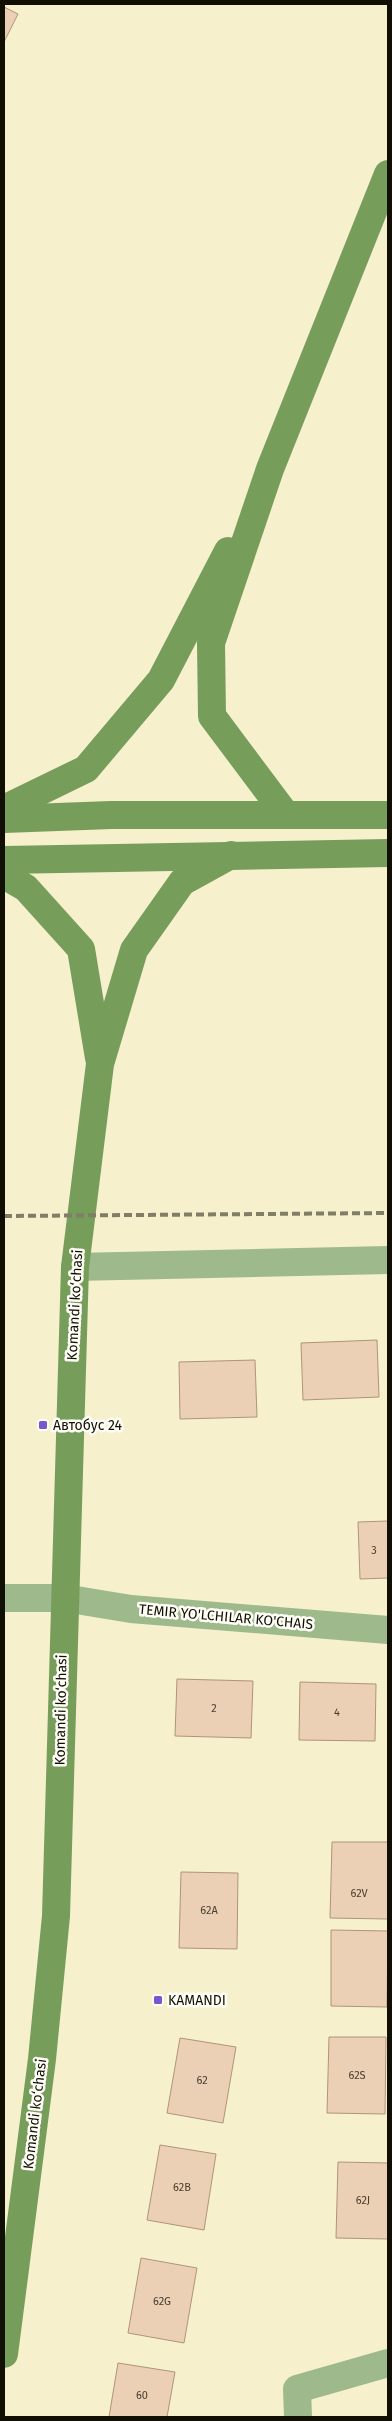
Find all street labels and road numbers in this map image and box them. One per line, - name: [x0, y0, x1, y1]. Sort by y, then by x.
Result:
- street label: Komandi ko‘chasi: [64, 1249, 86, 1361]
- street label: TEMIR YO'LCHILAR KO'CHAIS: [138, 1601, 314, 1633]
- street label: Komandi ko‘chasi: [52, 1654, 70, 1766]
- street label: Komandi ko‘chasi: [20, 2058, 50, 2170]

